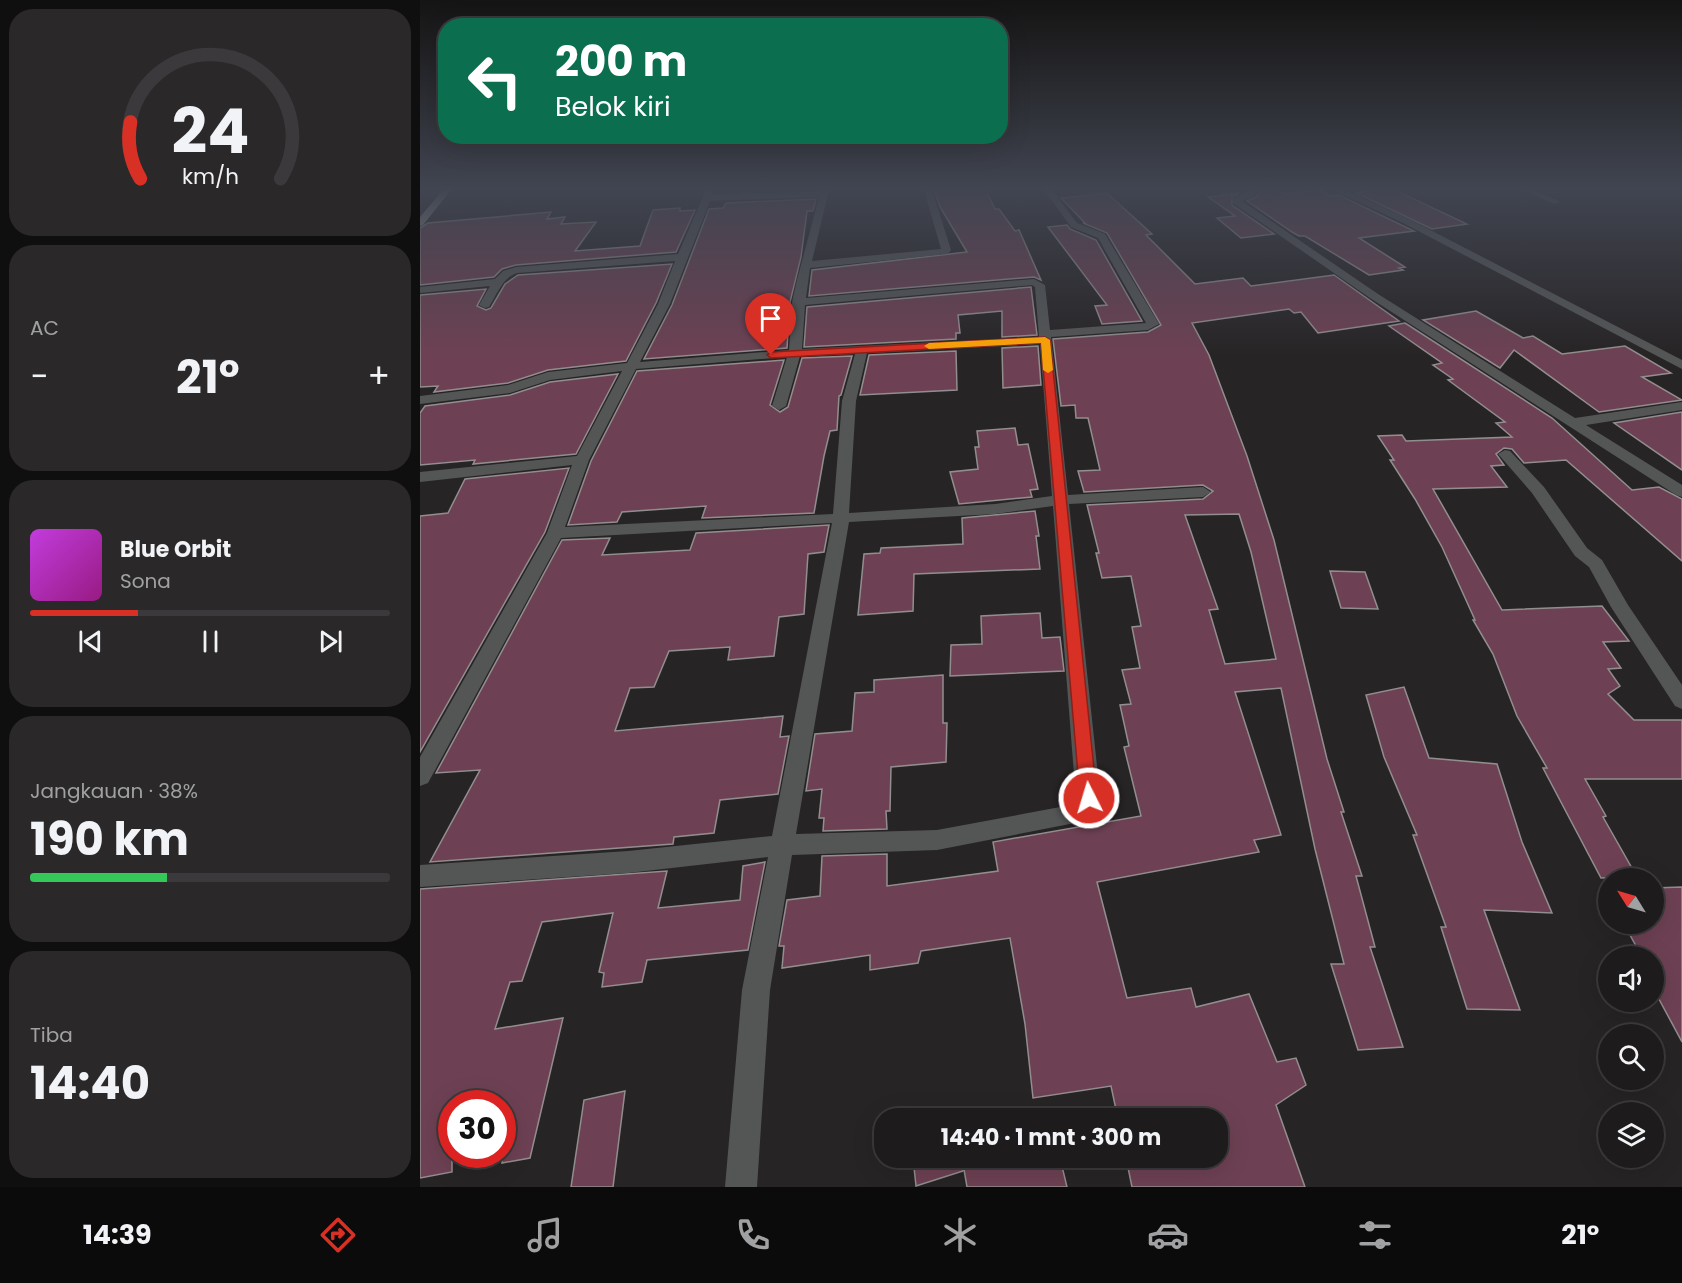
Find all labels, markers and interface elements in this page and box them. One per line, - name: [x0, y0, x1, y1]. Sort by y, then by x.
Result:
- text: 200 m: [555, 32, 687, 91]
- icon: left: [456, 42, 534, 120]
- text: 24: [171, 87, 249, 175]
- text: Belok kiri: [555, 88, 671, 125]
- text: km/h: [181, 162, 239, 193]
- pin: [745, 293, 796, 355]
- icon: arrive: [754, 302, 787, 335]
- text: AC: [30, 314, 59, 342]
- text: 21°: [176, 346, 240, 409]
- text: −: [30, 353, 48, 400]
- text: +: [367, 353, 390, 400]
- text: Blue Orbit: [120, 534, 231, 565]
- text: Sona: [120, 567, 171, 595]
- icon: previous: [74, 625, 107, 658]
- icon: pause: [194, 625, 227, 658]
- icon: next: [314, 625, 347, 658]
- position arrow: [1057, 766, 1121, 830]
- text: Jangkauan · 38%: [30, 777, 198, 805]
- text: 190 km: [30, 808, 189, 871]
- north arrow: [1598, 868, 1664, 934]
- map controls: [1598, 868, 1664, 1168]
- button: sound: [1598, 946, 1664, 1012]
- text: Tiba: [30, 1021, 73, 1049]
- button: search: [1598, 1024, 1664, 1090]
- text: 14:40: [30, 1052, 150, 1115]
- speed limit sign: 30: [438, 1090, 516, 1168]
- button: layers: [1598, 1102, 1664, 1168]
- text: 14:40 · 1 mnt · 300 m: [941, 1122, 1161, 1153]
- icon: directions: [317, 1214, 359, 1256]
- icon: music: [524, 1214, 566, 1256]
- icon: phone: [732, 1214, 774, 1256]
- icon: climate: [939, 1214, 981, 1256]
- icon: car: [1147, 1214, 1189, 1256]
- icon: filters: [1354, 1214, 1396, 1256]
- text: 14:39: [83, 1216, 152, 1253]
- text: 21°: [1561, 1216, 1599, 1253]

